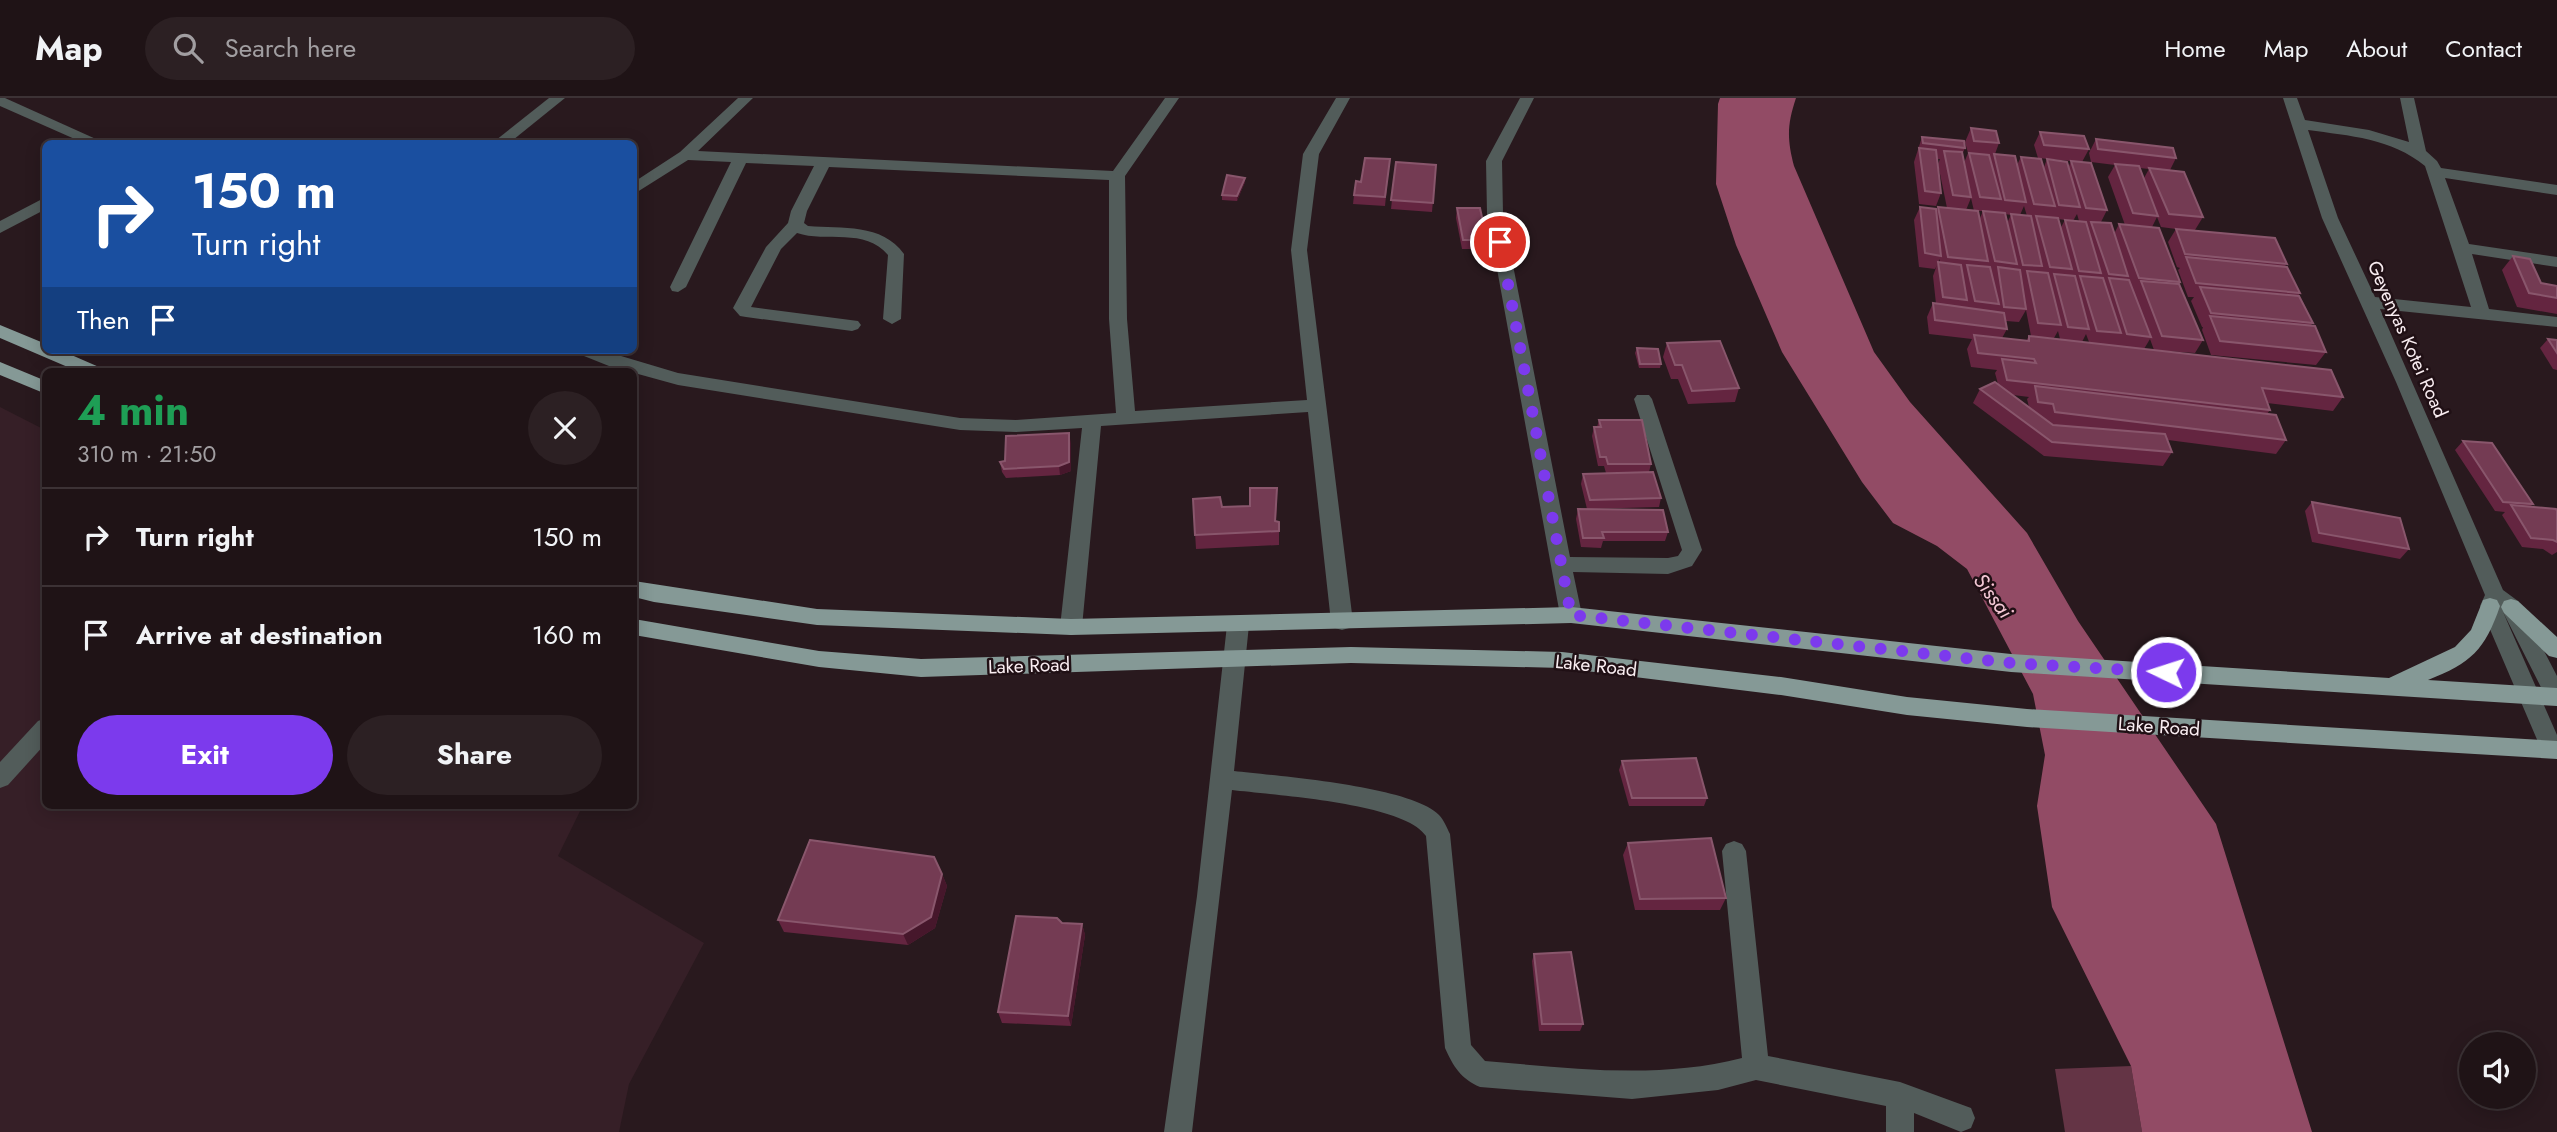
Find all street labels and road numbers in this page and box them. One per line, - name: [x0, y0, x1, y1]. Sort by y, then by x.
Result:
- street label: Geyenyas Kotei Road: [2361, 256, 2454, 422]
- street label: Lake Road: [1554, 648, 1638, 683]
- street label: Lake Road: [987, 651, 1071, 680]
- street label: Lake Road: [2117, 710, 2201, 743]

